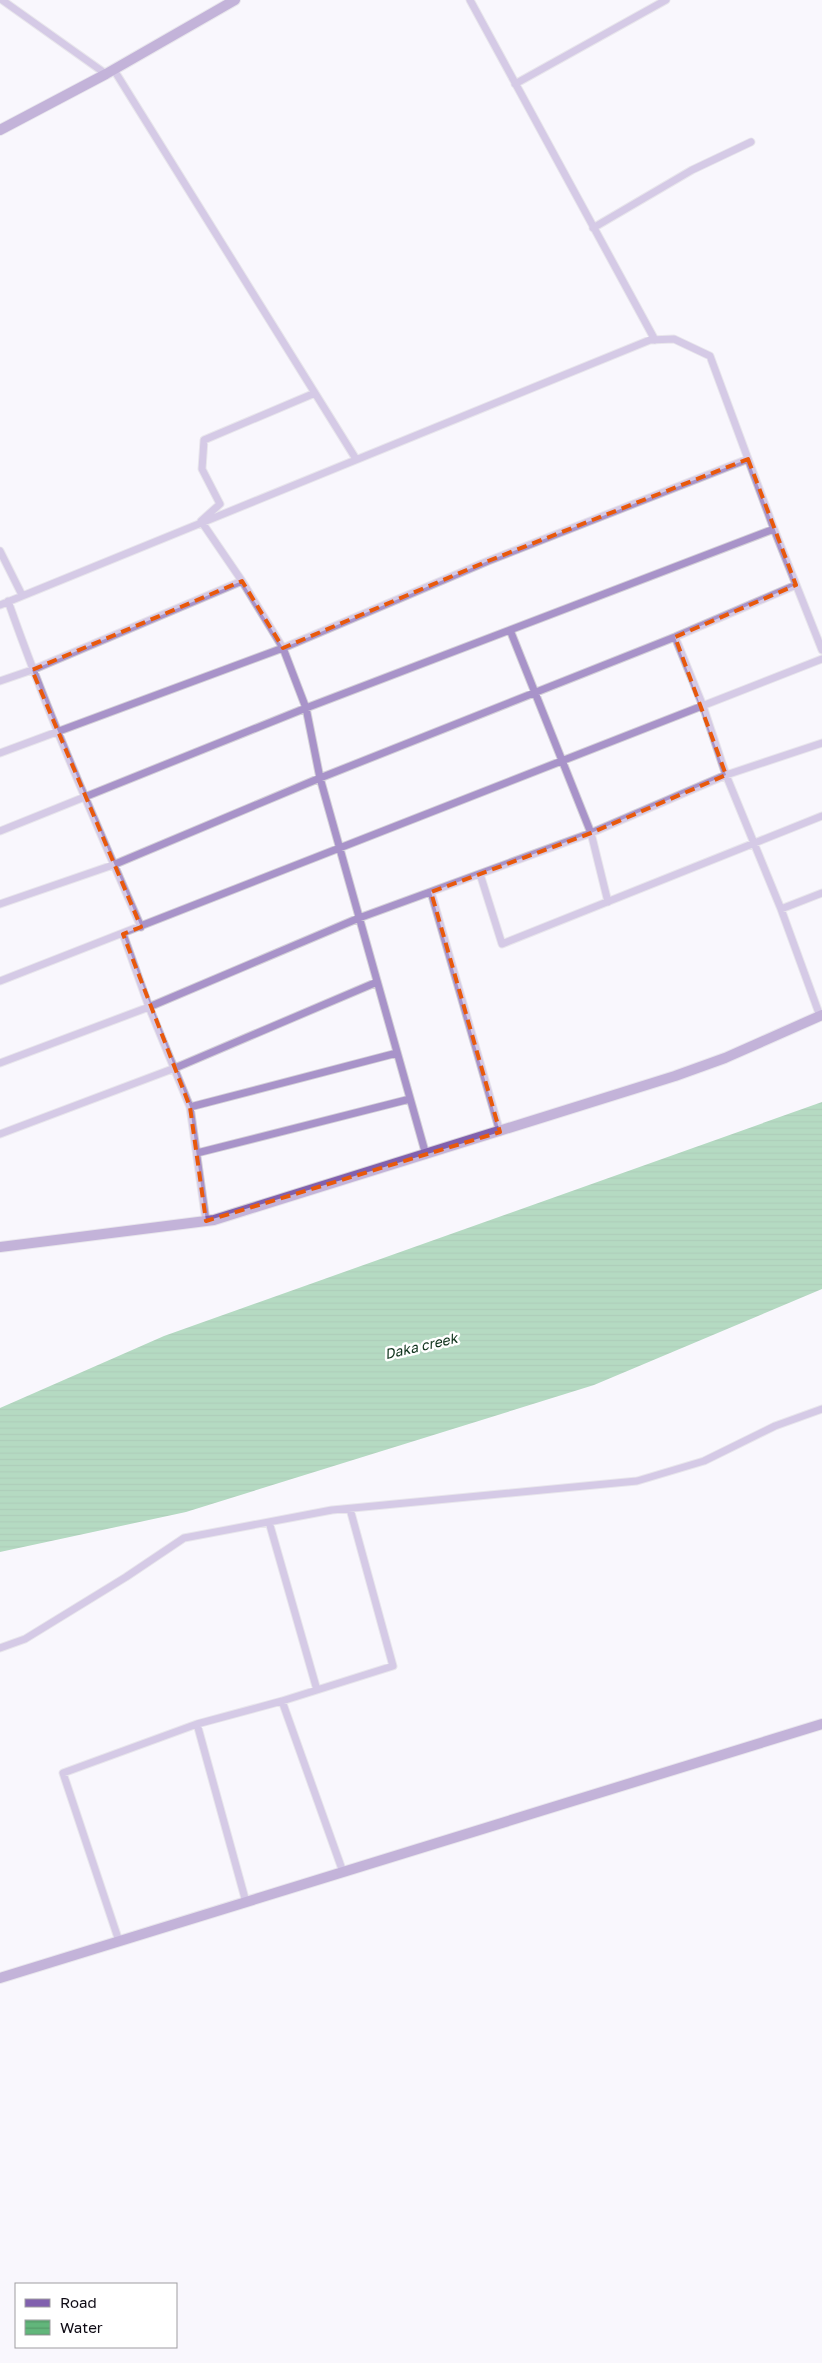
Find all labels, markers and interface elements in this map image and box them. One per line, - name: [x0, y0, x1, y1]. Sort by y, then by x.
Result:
- water label: Daka creek: [383, 1328, 461, 1362]
- legend: [15, 2283, 178, 2348]
- text: Road: [60, 2293, 97, 2311]
- text: Water: [60, 2318, 103, 2336]

